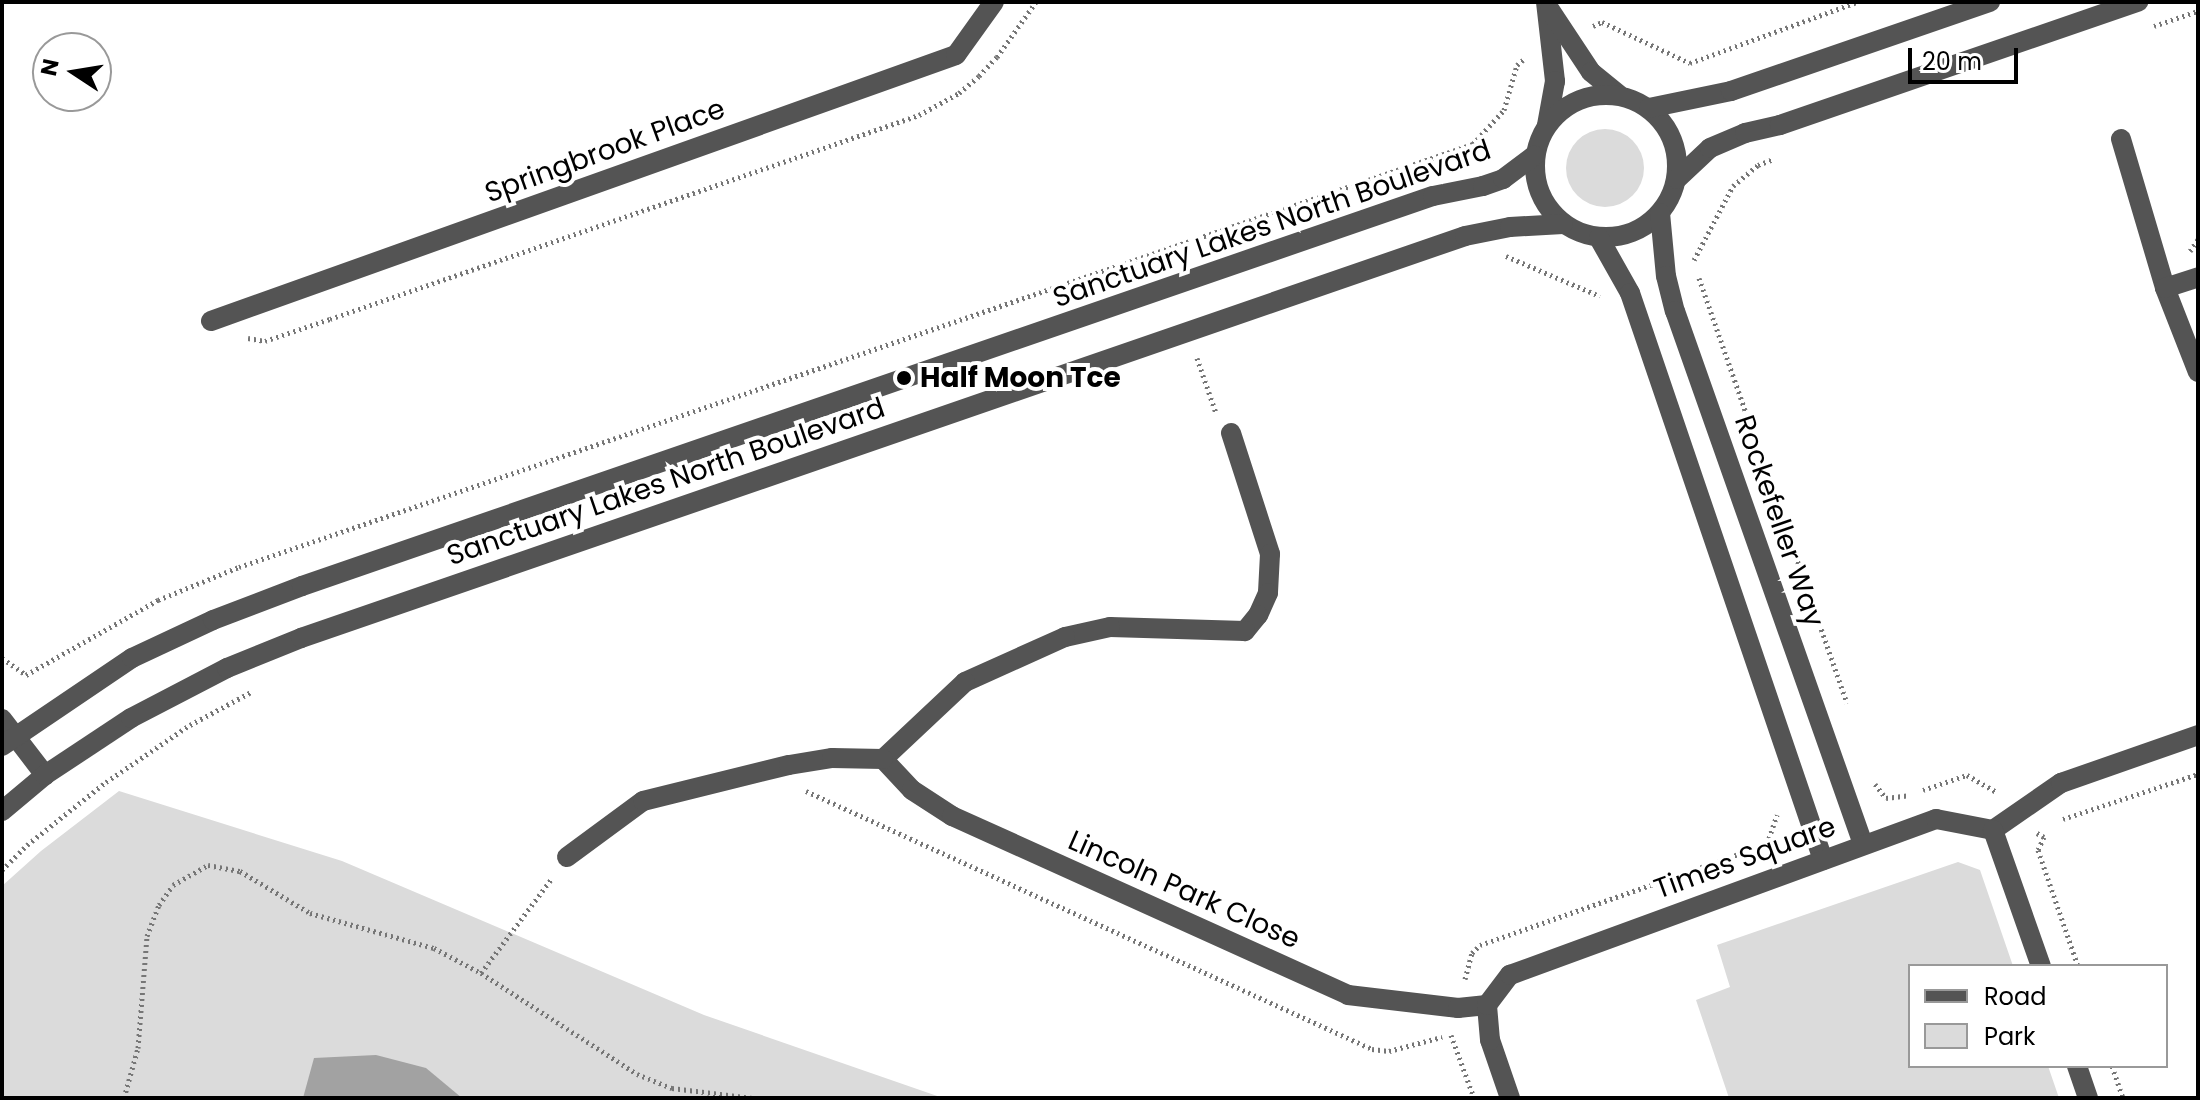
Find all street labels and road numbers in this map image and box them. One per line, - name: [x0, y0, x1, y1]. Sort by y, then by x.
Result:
- street label: Springbrook Place: [480, 92, 730, 210]
- street label: Sanctuary Lakes North Boulevard: [1049, 133, 1495, 315]
- street label: Sanctuary Lakes North Boulevard: [443, 391, 889, 573]
- street label: Rockefeller Way: [1727, 411, 1831, 631]
- street label: Times Square: [1650, 810, 1840, 906]
- street label: Lincoln Park Close: [1063, 824, 1305, 956]

